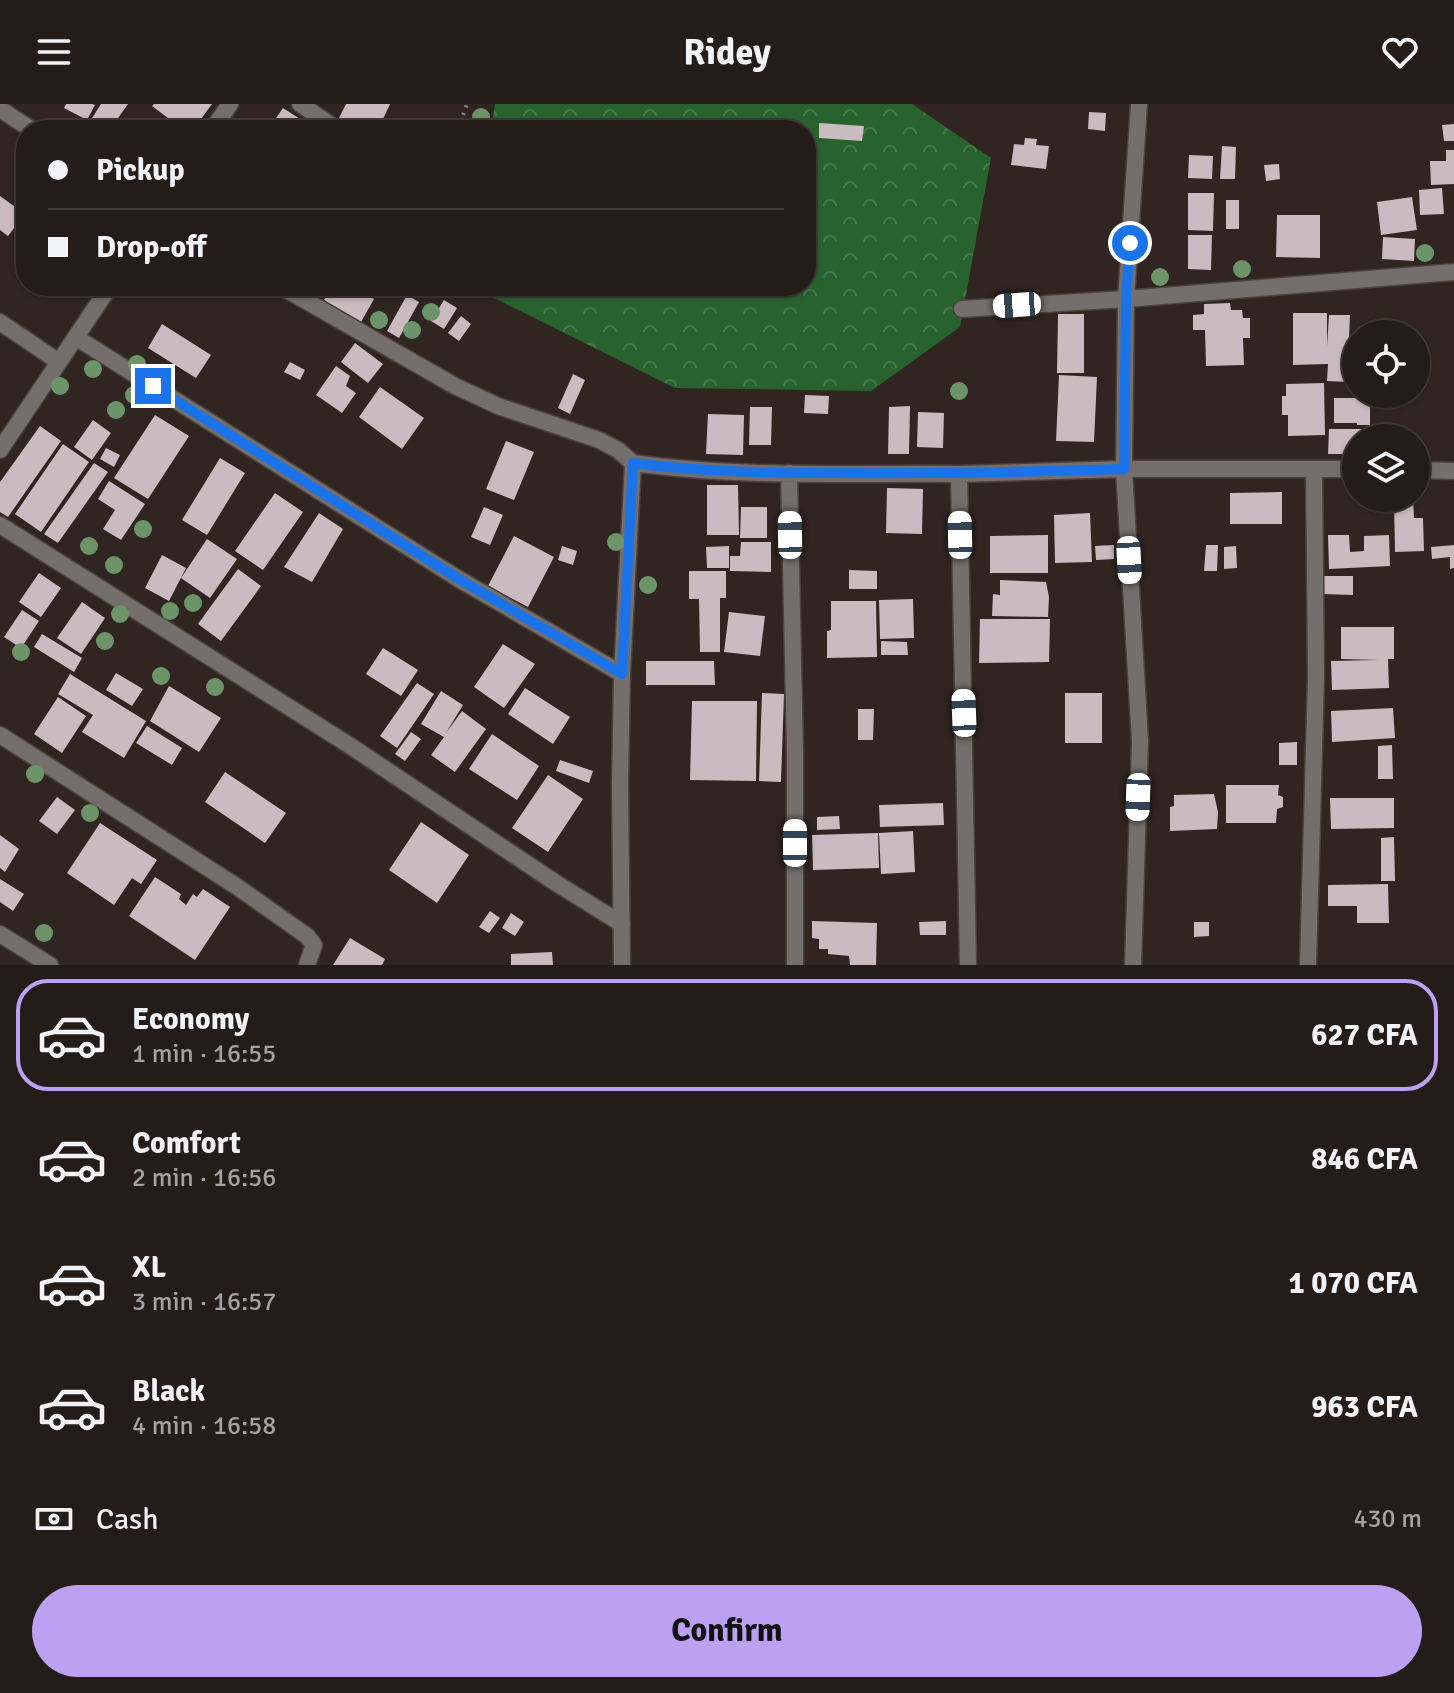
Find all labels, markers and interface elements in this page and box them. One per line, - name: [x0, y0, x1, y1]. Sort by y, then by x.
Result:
- icon: menu: [32, 30, 76, 74]
- text: Ridey: [683, 30, 771, 75]
- icon: heart: [1378, 30, 1422, 74]
- text: Pickup: [96, 152, 185, 189]
- route start: [1112, 225, 1148, 261]
- text: Drop-off: [96, 229, 206, 266]
- car: [992, 291, 1042, 319]
- map controls: [1342, 320, 1430, 512]
- button: locate: [1342, 320, 1430, 408]
- route end: [135, 368, 171, 404]
- button: layers: [1342, 424, 1430, 512]
- car: [778, 511, 802, 559]
- car: [948, 511, 972, 559]
- car: [1116, 535, 1142, 585]
- car: [951, 689, 977, 737]
- car: [1125, 773, 1151, 821]
- car: [783, 819, 807, 867]
- icon: car: [36, 999, 108, 1071]
- text: Economy: [132, 1001, 249, 1038]
- text: 627 CFA: [1311, 1017, 1418, 1054]
- text: 1 min · 16:55: [132, 1038, 276, 1070]
- icon: car: [36, 1123, 108, 1195]
- text: Comfort: [132, 1125, 241, 1162]
- text: 846 CFA: [1311, 1141, 1418, 1178]
- text: 2 min · 16:56: [132, 1162, 276, 1194]
- icon: car: [36, 1247, 108, 1319]
- text: XL: [132, 1249, 166, 1286]
- text: 1 070 CFA: [1288, 1265, 1418, 1302]
- text: 3 min · 16:57: [132, 1286, 276, 1318]
- icon: car: [36, 1371, 108, 1443]
- text: Black: [132, 1373, 205, 1410]
- text: 963 CFA: [1311, 1389, 1418, 1426]
- text: 4 min · 16:58: [132, 1410, 276, 1442]
- icon: cash: [32, 1497, 76, 1541]
- text: Cash: [96, 1501, 159, 1538]
- text: 430 m: [1353, 1503, 1422, 1535]
- button: Confirm: [32, 1585, 1422, 1677]

